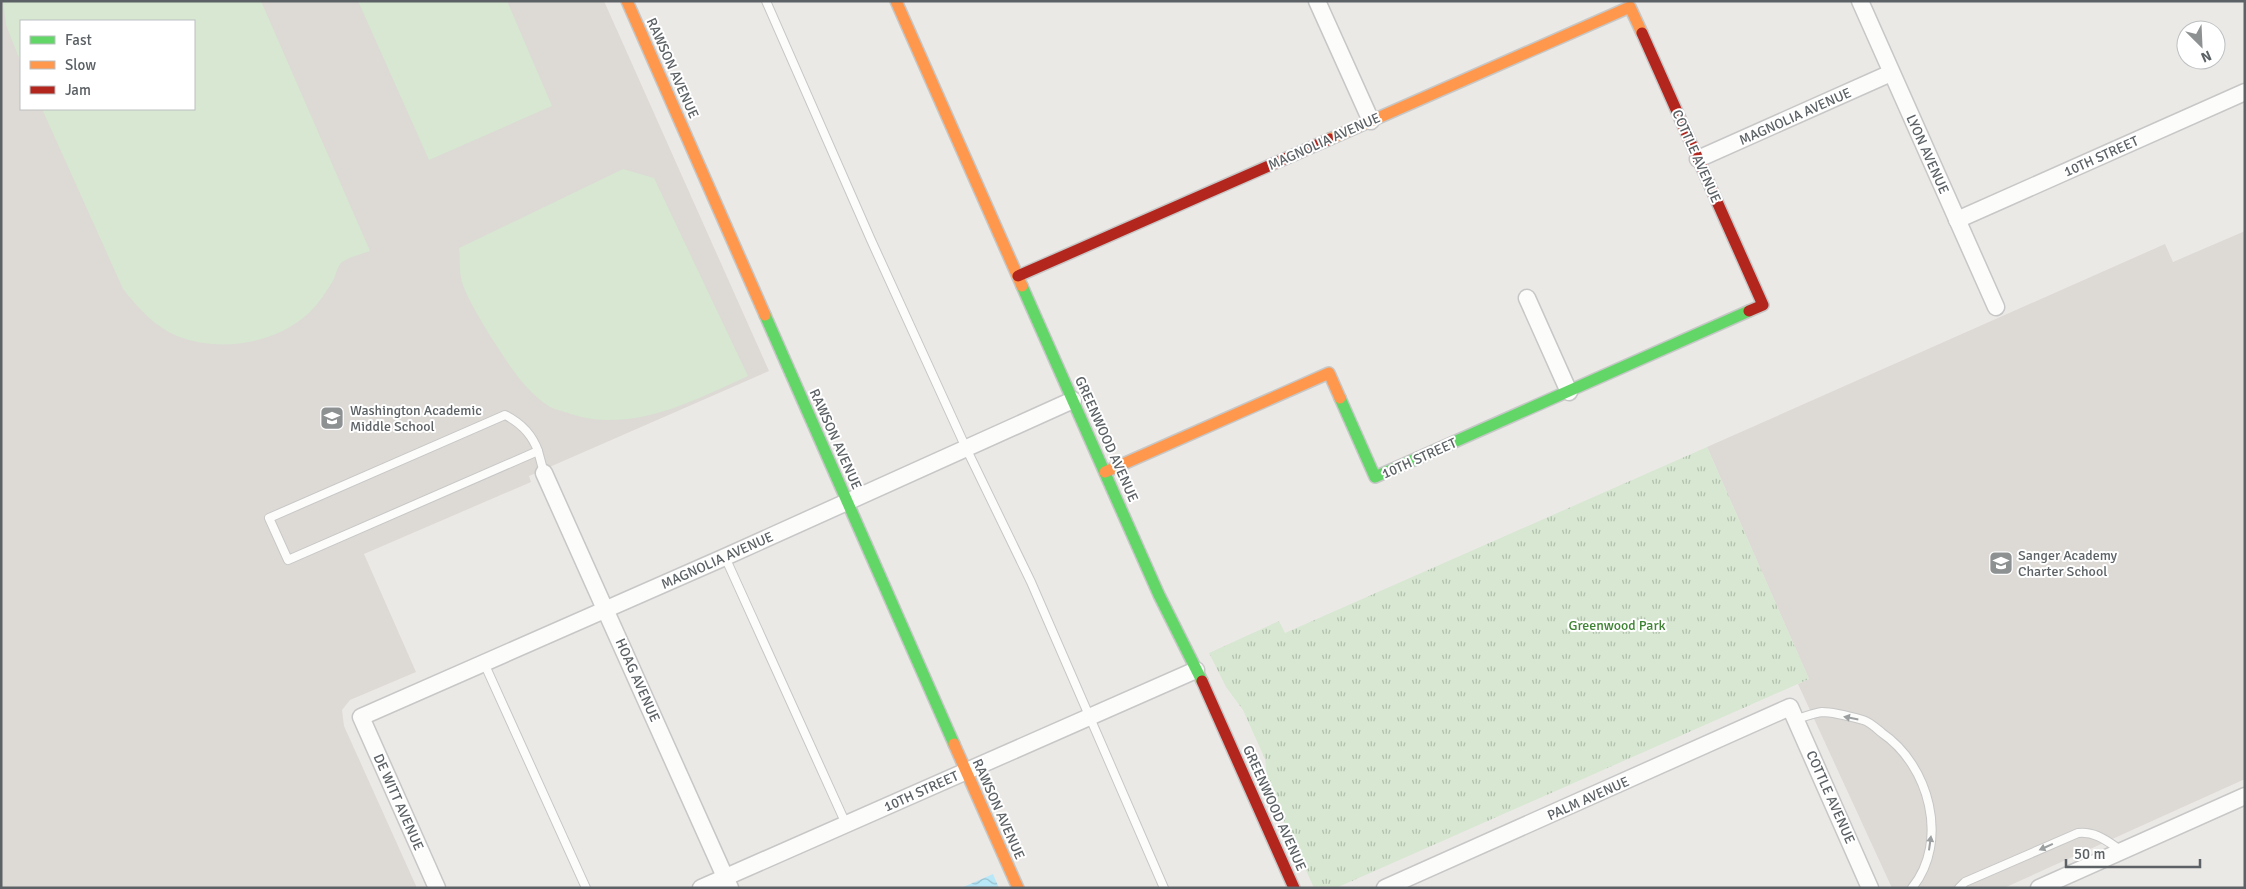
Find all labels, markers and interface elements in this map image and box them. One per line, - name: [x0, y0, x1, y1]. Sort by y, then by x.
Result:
- street label: RAWSON AVENUE: [643, 15, 702, 121]
- legend: [20, 20, 195, 110]
- north arrow: [2176, 20, 2226, 70]
- text: Fast: [65, 31, 92, 49]
- text: N: [2198, 47, 2214, 66]
- text: Slow: [65, 56, 96, 74]
- text: Jam: [65, 81, 91, 99]
- street label: MAGNOLIA AVENUE: [1736, 84, 1854, 149]
- street label: COTTLE AVENUE: [1668, 107, 1725, 205]
- street label: MAGNOLIA AVENUE: [1265, 109, 1383, 174]
- street label: LYON AVENUE: [1902, 112, 1953, 197]
- street label: 10TH STREET: [2061, 132, 2141, 180]
- street label: GREENWOOD AVENUE: [1071, 374, 1142, 505]
- street label: RAWSON AVENUE: [806, 386, 865, 492]
- place label: Washington Academic Middle School: [350, 402, 482, 435]
- school or university icon: Washington Academic Middle School: [319, 405, 345, 431]
- street label: 10TH STREET: [1379, 434, 1459, 482]
- street label: MAGNOLIA AVENUE: [658, 528, 776, 593]
- place label: Sanger Academy Charter School: [2018, 547, 2118, 580]
- school or university icon: Sanger Academy Charter School: [1988, 550, 2014, 576]
- park label: Greenwood Park: [1568, 617, 1666, 634]
- street label: HOAG AVENUE: [612, 636, 664, 725]
- one-way arrow: [1844, 714, 1859, 722]
- street label: GREENWOOD AVENUE: [1239, 743, 1310, 874]
- street label: COTTLE AVENUE: [1802, 748, 1859, 846]
- street label: DE WITT AVENUE: [370, 751, 427, 853]
- street label: RAWSON AVENUE: [969, 756, 1028, 862]
- street label: 10TH STREET: [881, 767, 961, 815]
- street label: PALM AVENUE: [1545, 773, 1632, 824]
- one-way arrow: [1926, 835, 1934, 851]
- scale bar: [2066, 836, 2200, 868]
- one-way arrow: [2039, 843, 2053, 851]
- text: 50 m: [2074, 845, 2105, 863]

